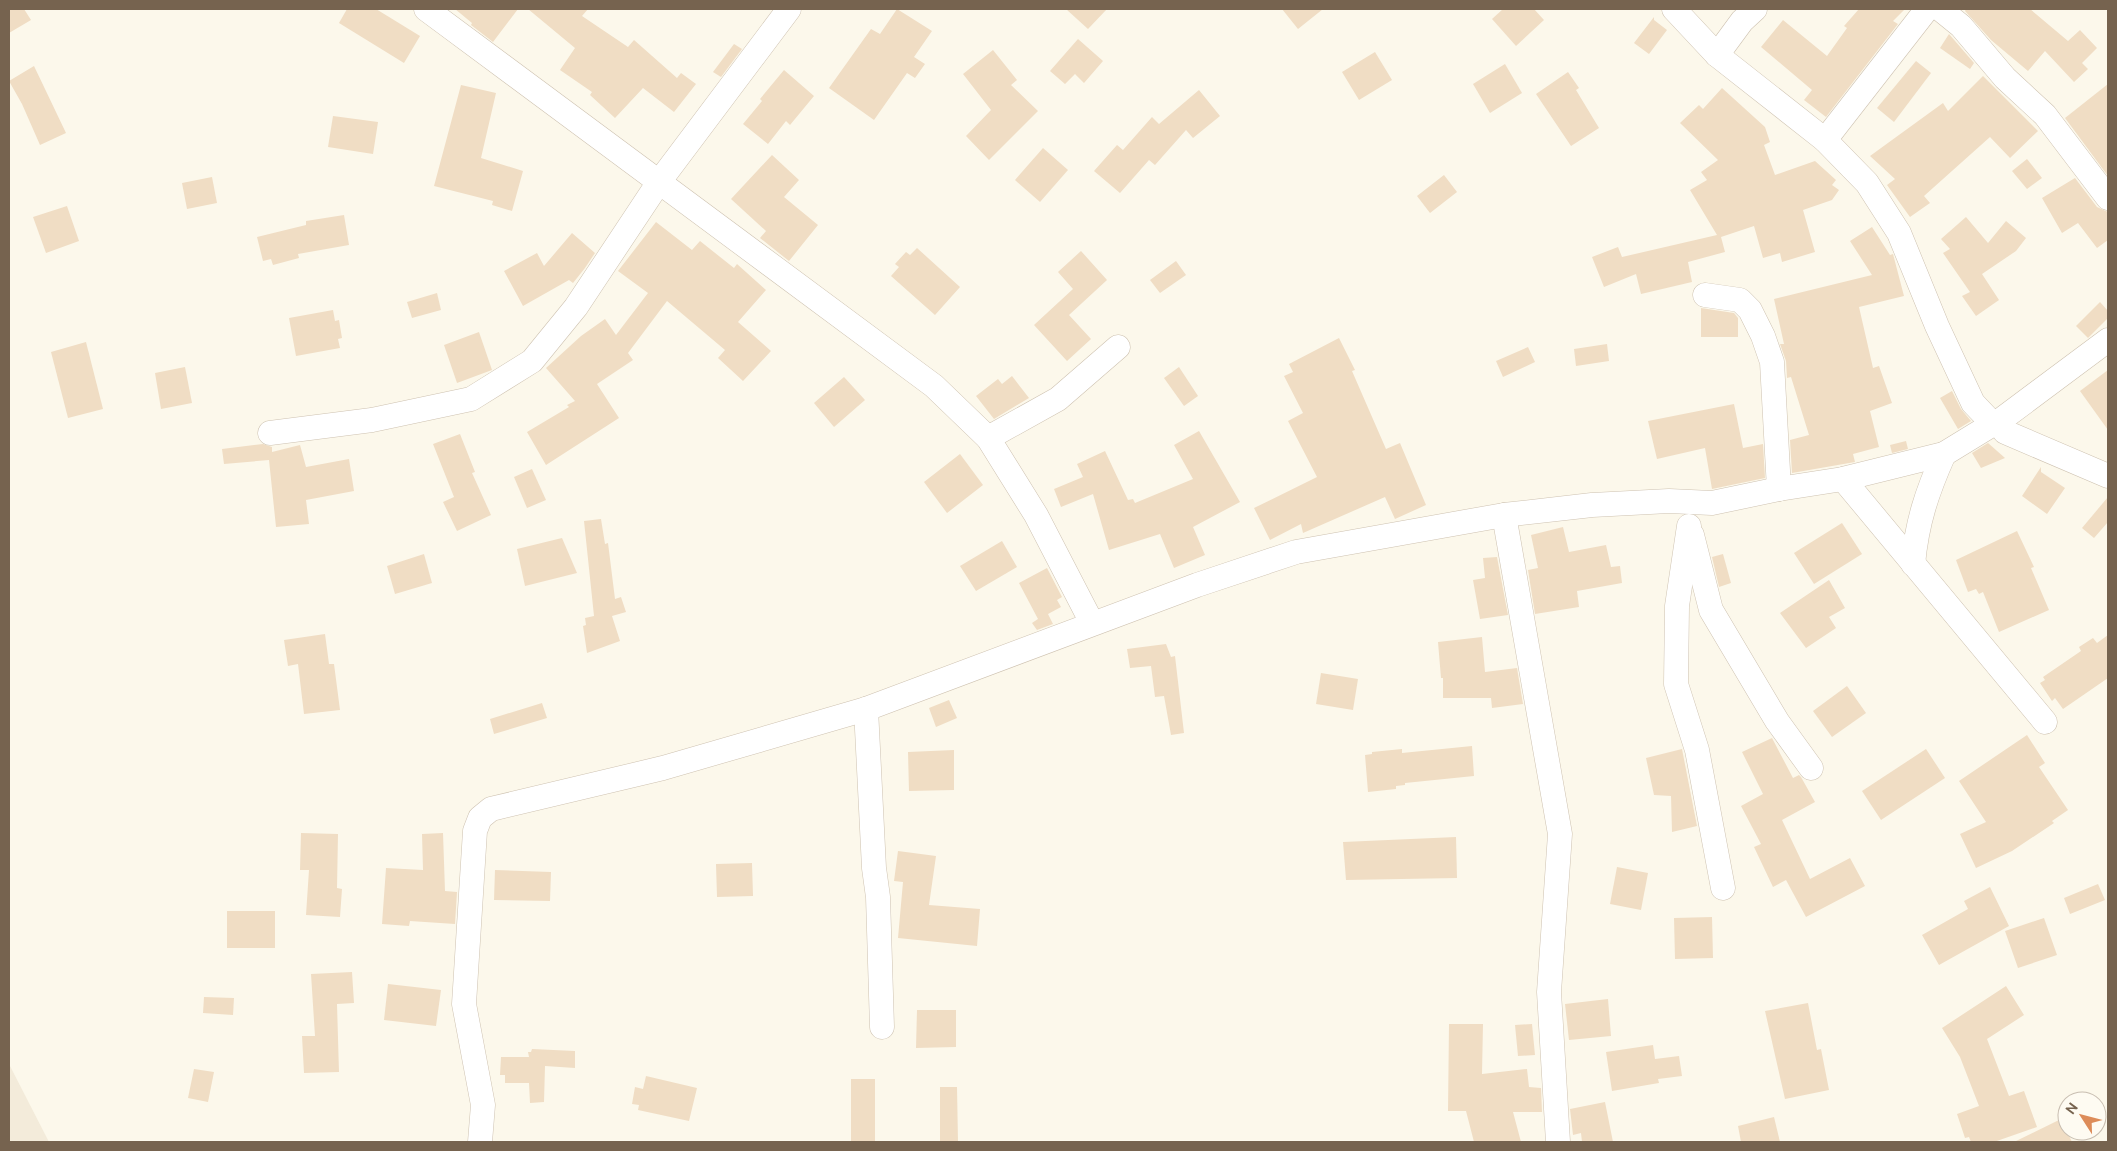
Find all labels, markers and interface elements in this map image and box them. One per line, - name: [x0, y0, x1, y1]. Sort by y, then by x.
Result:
- north arrow: [2057, 1091, 2107, 1141]
- text: N: [2062, 1099, 2081, 1117]

